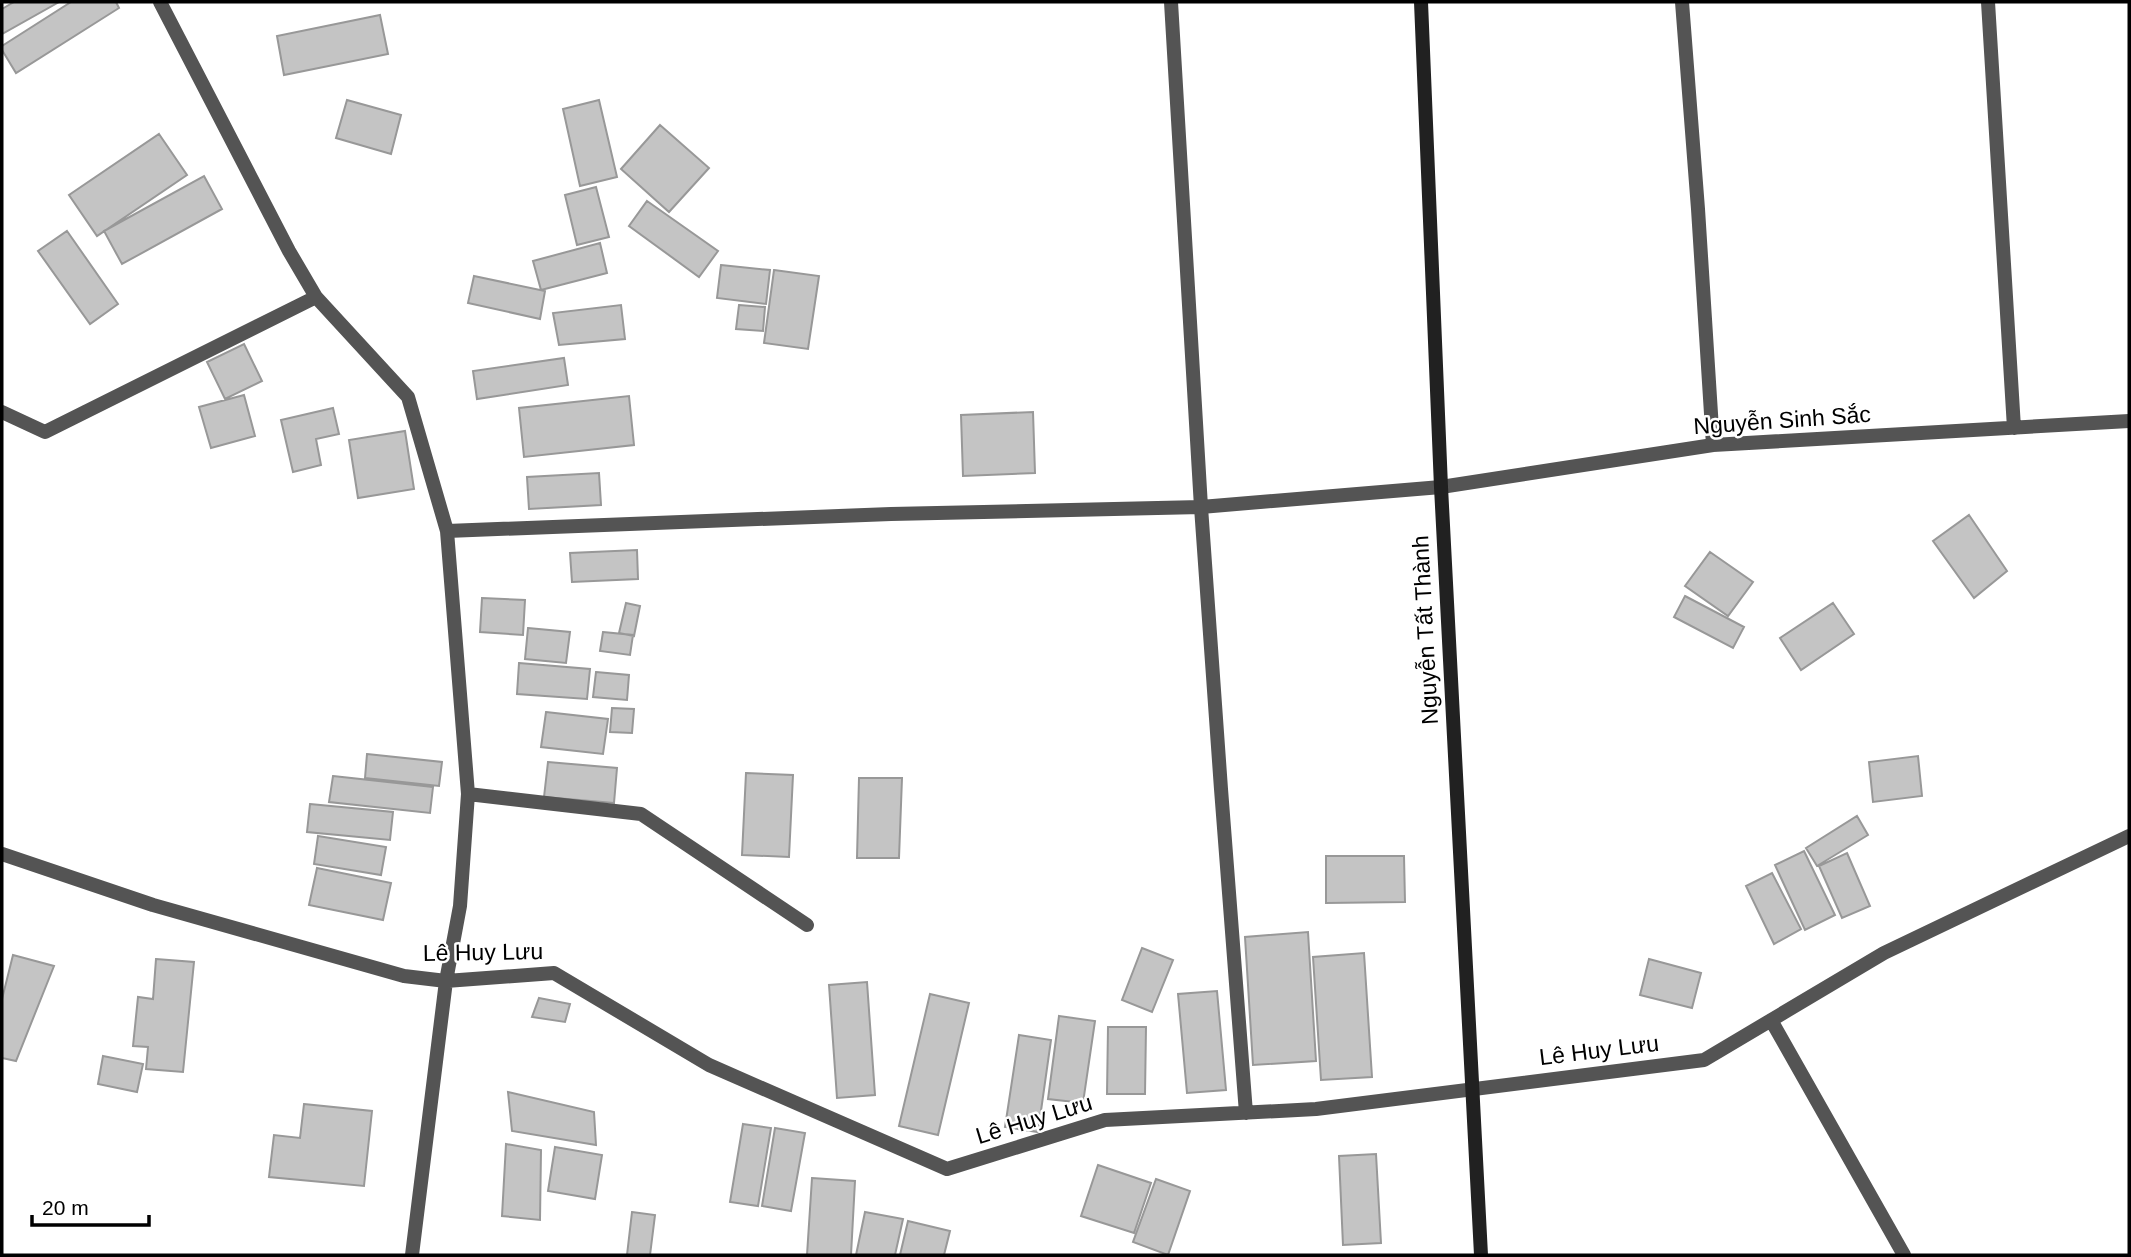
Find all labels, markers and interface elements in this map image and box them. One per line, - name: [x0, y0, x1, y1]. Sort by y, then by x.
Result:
- street label: Nguyễn Sinh Sắc: [1692, 401, 1872, 439]
- street label: Nguyễn Tất Thành: [1407, 535, 1443, 725]
- street label: Lê Huy Lưu: [423, 938, 543, 966]
- street label: Lê Huy Lưu: [1538, 1030, 1660, 1070]
- street label: Lê Huy Lưu: [973, 1089, 1095, 1149]
- scale bar: [32, 1184, 149, 1228]
- text: 20 m: [42, 1196, 89, 1219]

